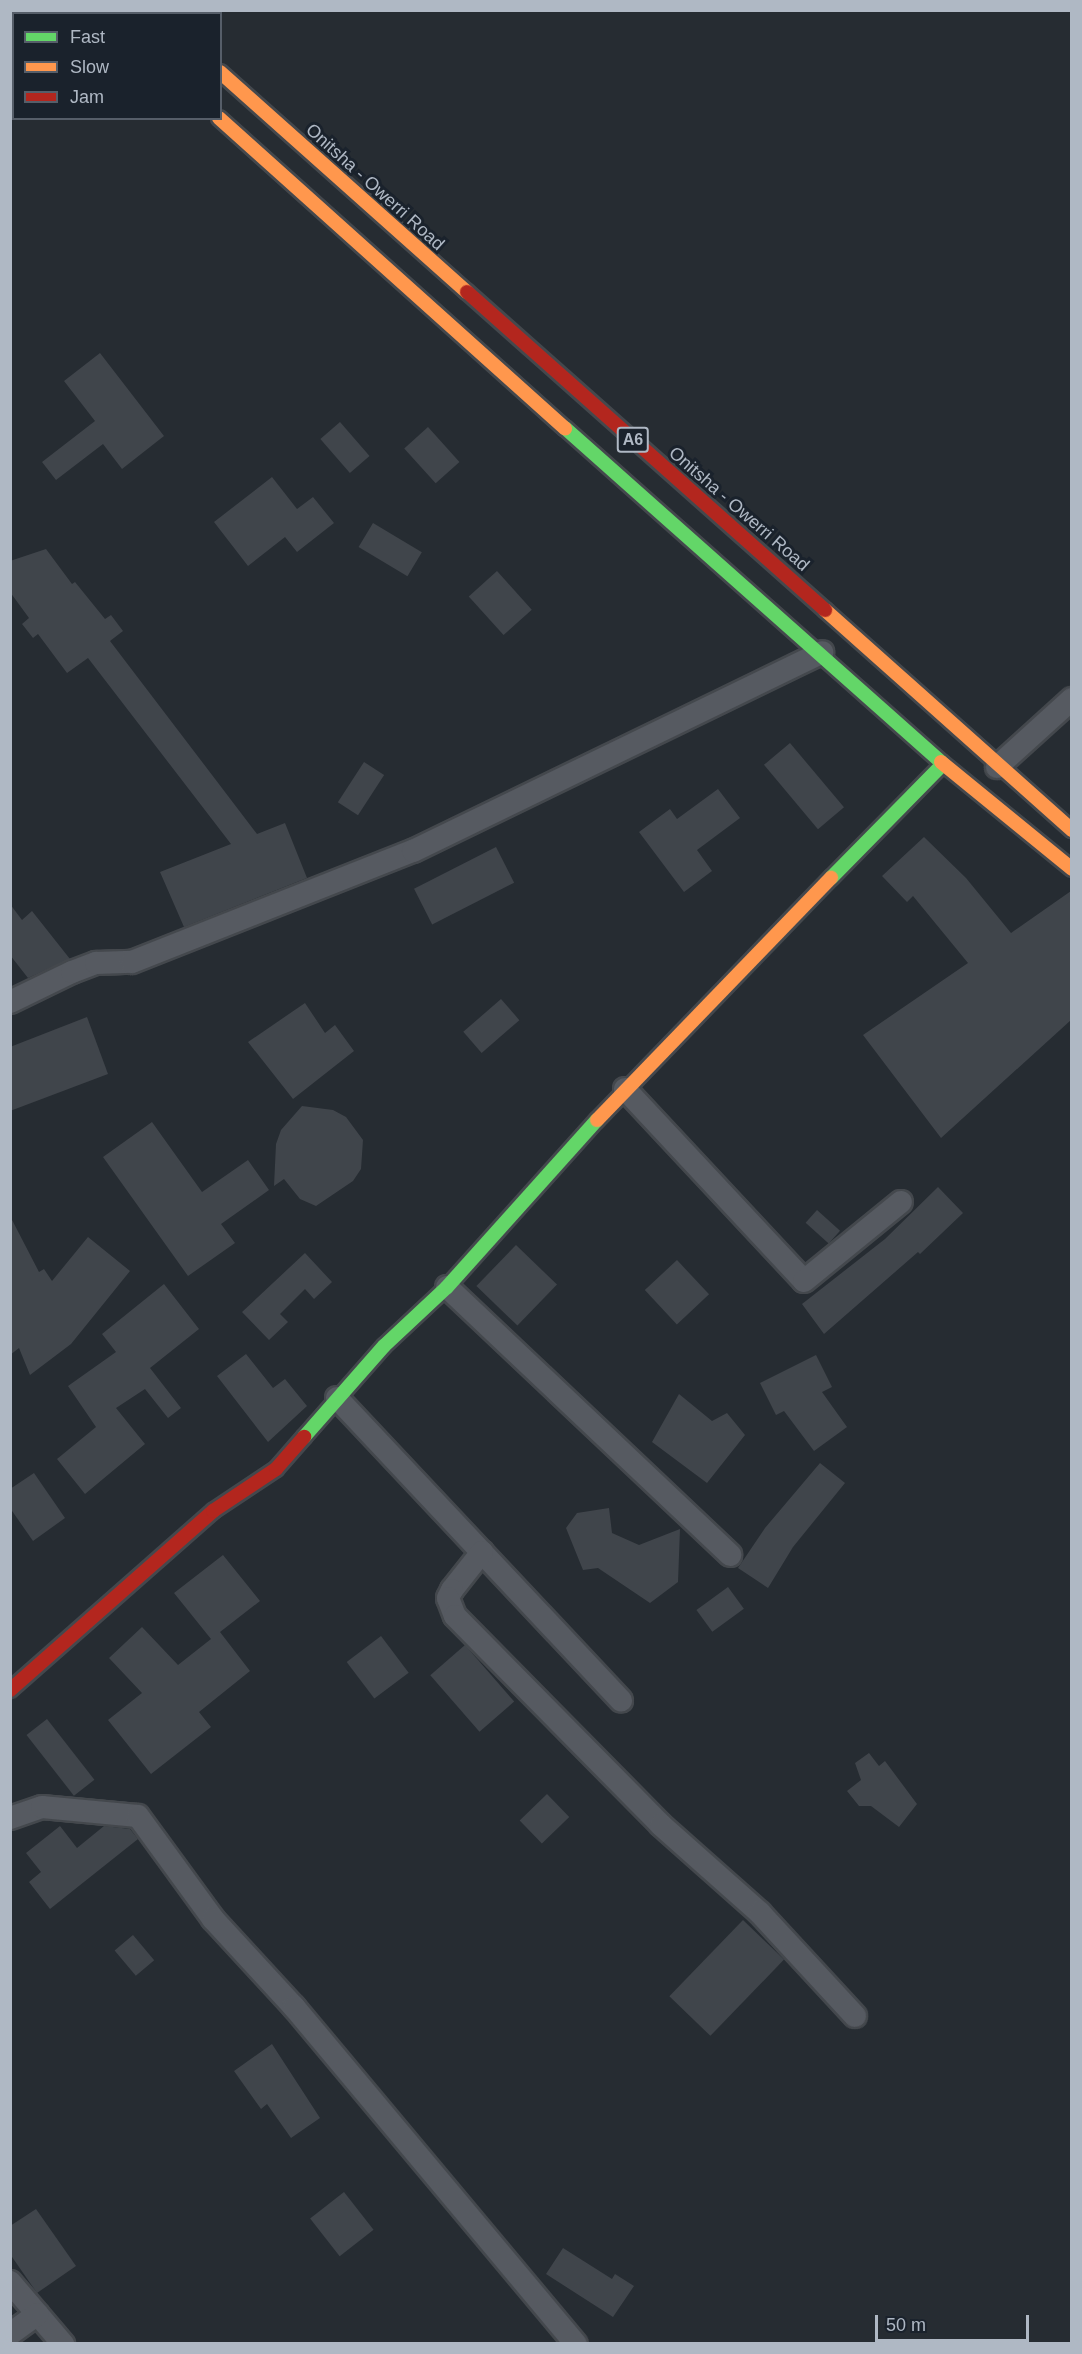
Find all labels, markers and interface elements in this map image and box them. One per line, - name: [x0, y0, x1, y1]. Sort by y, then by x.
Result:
- legend: [12, 12, 222, 120]
- text: Fast: [70, 27, 105, 47]
- text: Slow: [70, 57, 109, 77]
- text: Jam: [70, 87, 104, 107]
- street label: Onitsha - Owerri Road: [301, 119, 449, 255]
- road number: A6: [616, 427, 650, 453]
- street label: Onitsha - Owerri Road: [664, 442, 814, 576]
- scale bar: [878, 2303, 1032, 2341]
- text: 50 m: [886, 2315, 926, 2335]

